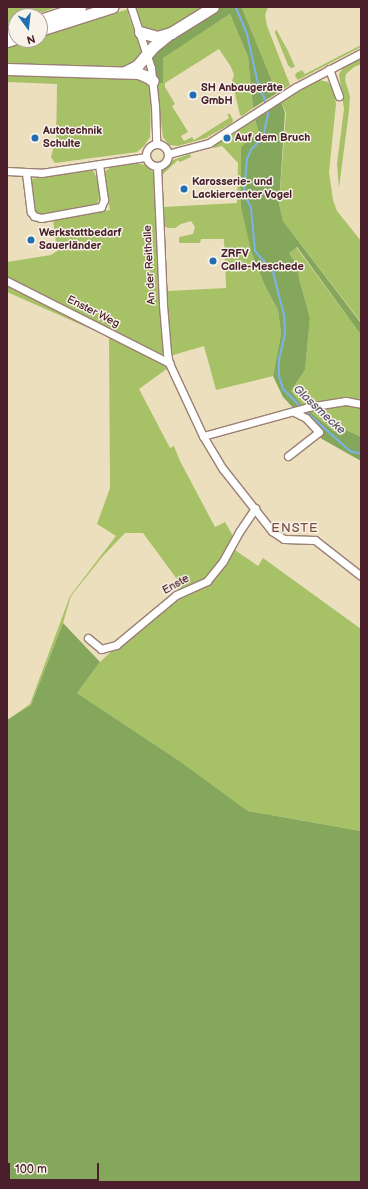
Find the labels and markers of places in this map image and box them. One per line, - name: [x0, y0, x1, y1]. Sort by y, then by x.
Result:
- place label: SH Anbaugeräte GmbH: [201, 82, 283, 108]
- marker: SH Anbaugeräte GmbH: [188, 90, 198, 100]
- place label: Autotechnik Schulte: [43, 125, 102, 151]
- place label: Auf dem Bruch: [235, 131, 310, 145]
- marker: Autotechnik Schulte: [30, 133, 40, 143]
- marker: Auf dem Bruch: [222, 133, 232, 143]
- place label: Karosserie- und Lackiercenter Vogel: [192, 176, 293, 202]
- marker: Karosserie- und Lackiercenter Vogel: [179, 184, 189, 194]
- place label: Werkstattbedarf Sauerländer: [39, 227, 122, 253]
- marker: Werkstattbedarf Sauerländer: [26, 235, 36, 245]
- place label: ZRFV Calle-Meschede: [221, 248, 304, 274]
- marker: ZRFV Calle-Meschede: [208, 256, 218, 266]

